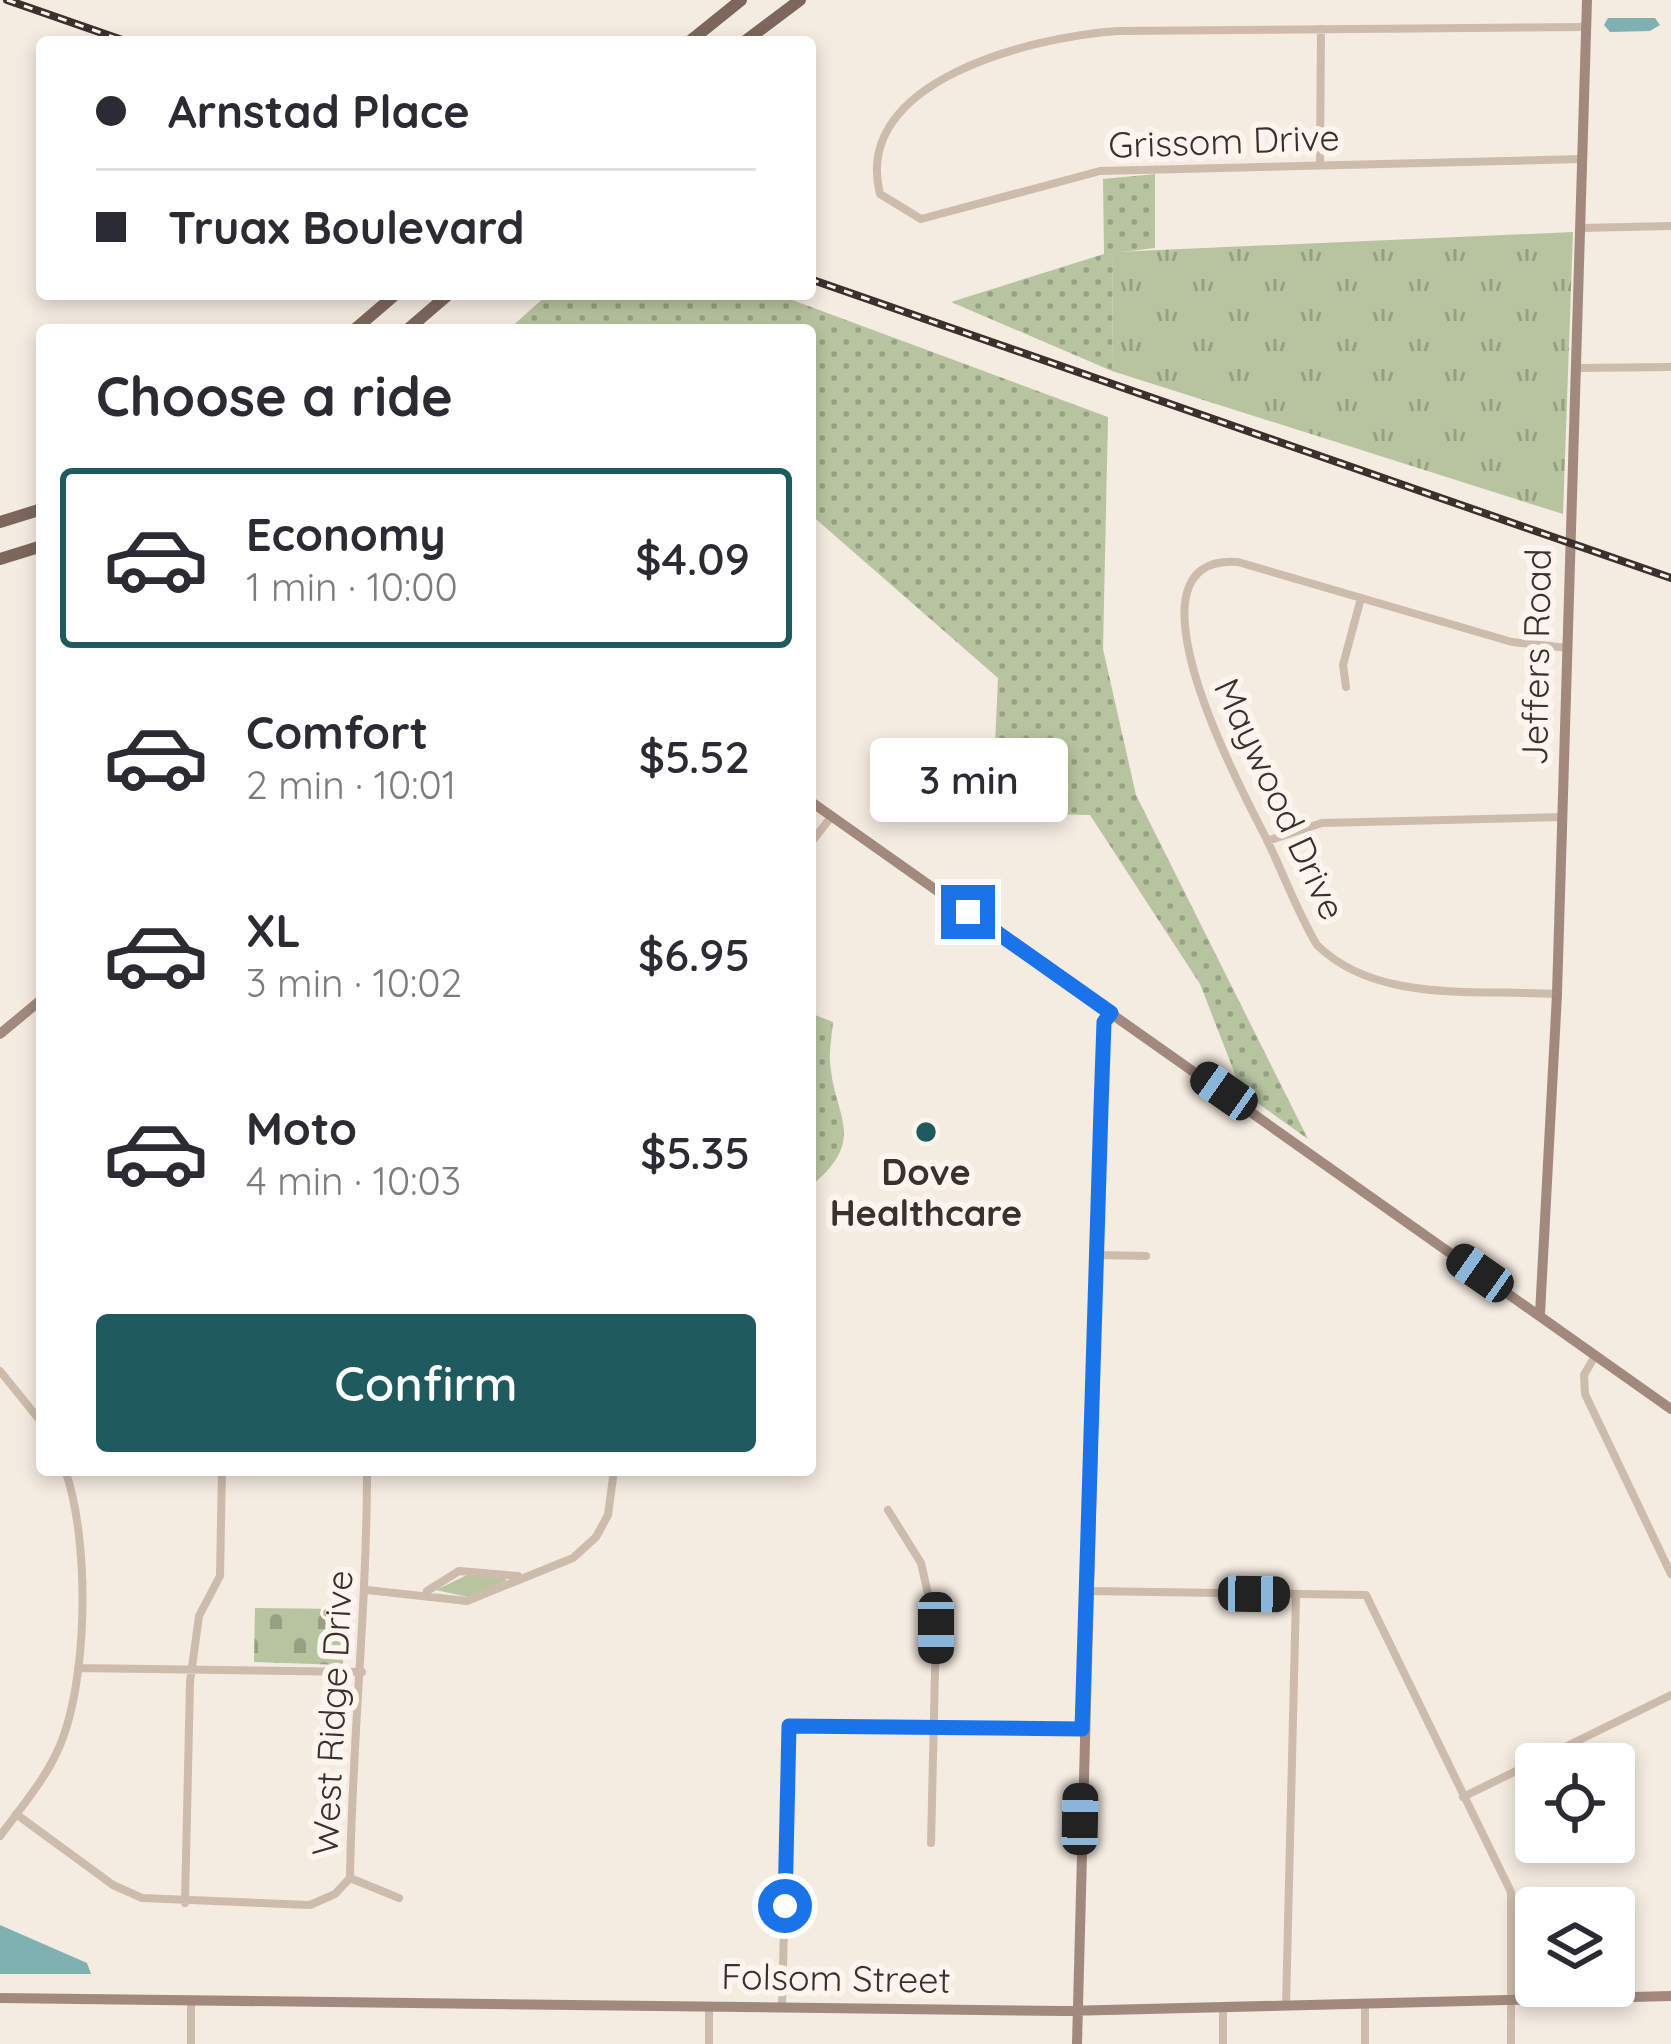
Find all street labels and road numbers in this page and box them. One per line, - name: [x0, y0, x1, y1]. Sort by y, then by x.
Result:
- street label: Grissom Drive: [1108, 114, 1340, 167]
- street label: Jeffers Road: [1511, 548, 1560, 766]
- street label: Maywood Drive: [1205, 671, 1356, 927]
- street label: West Ridge Drive: [302, 1569, 361, 1857]
- street label: Folsom Street: [721, 1953, 951, 2002]

